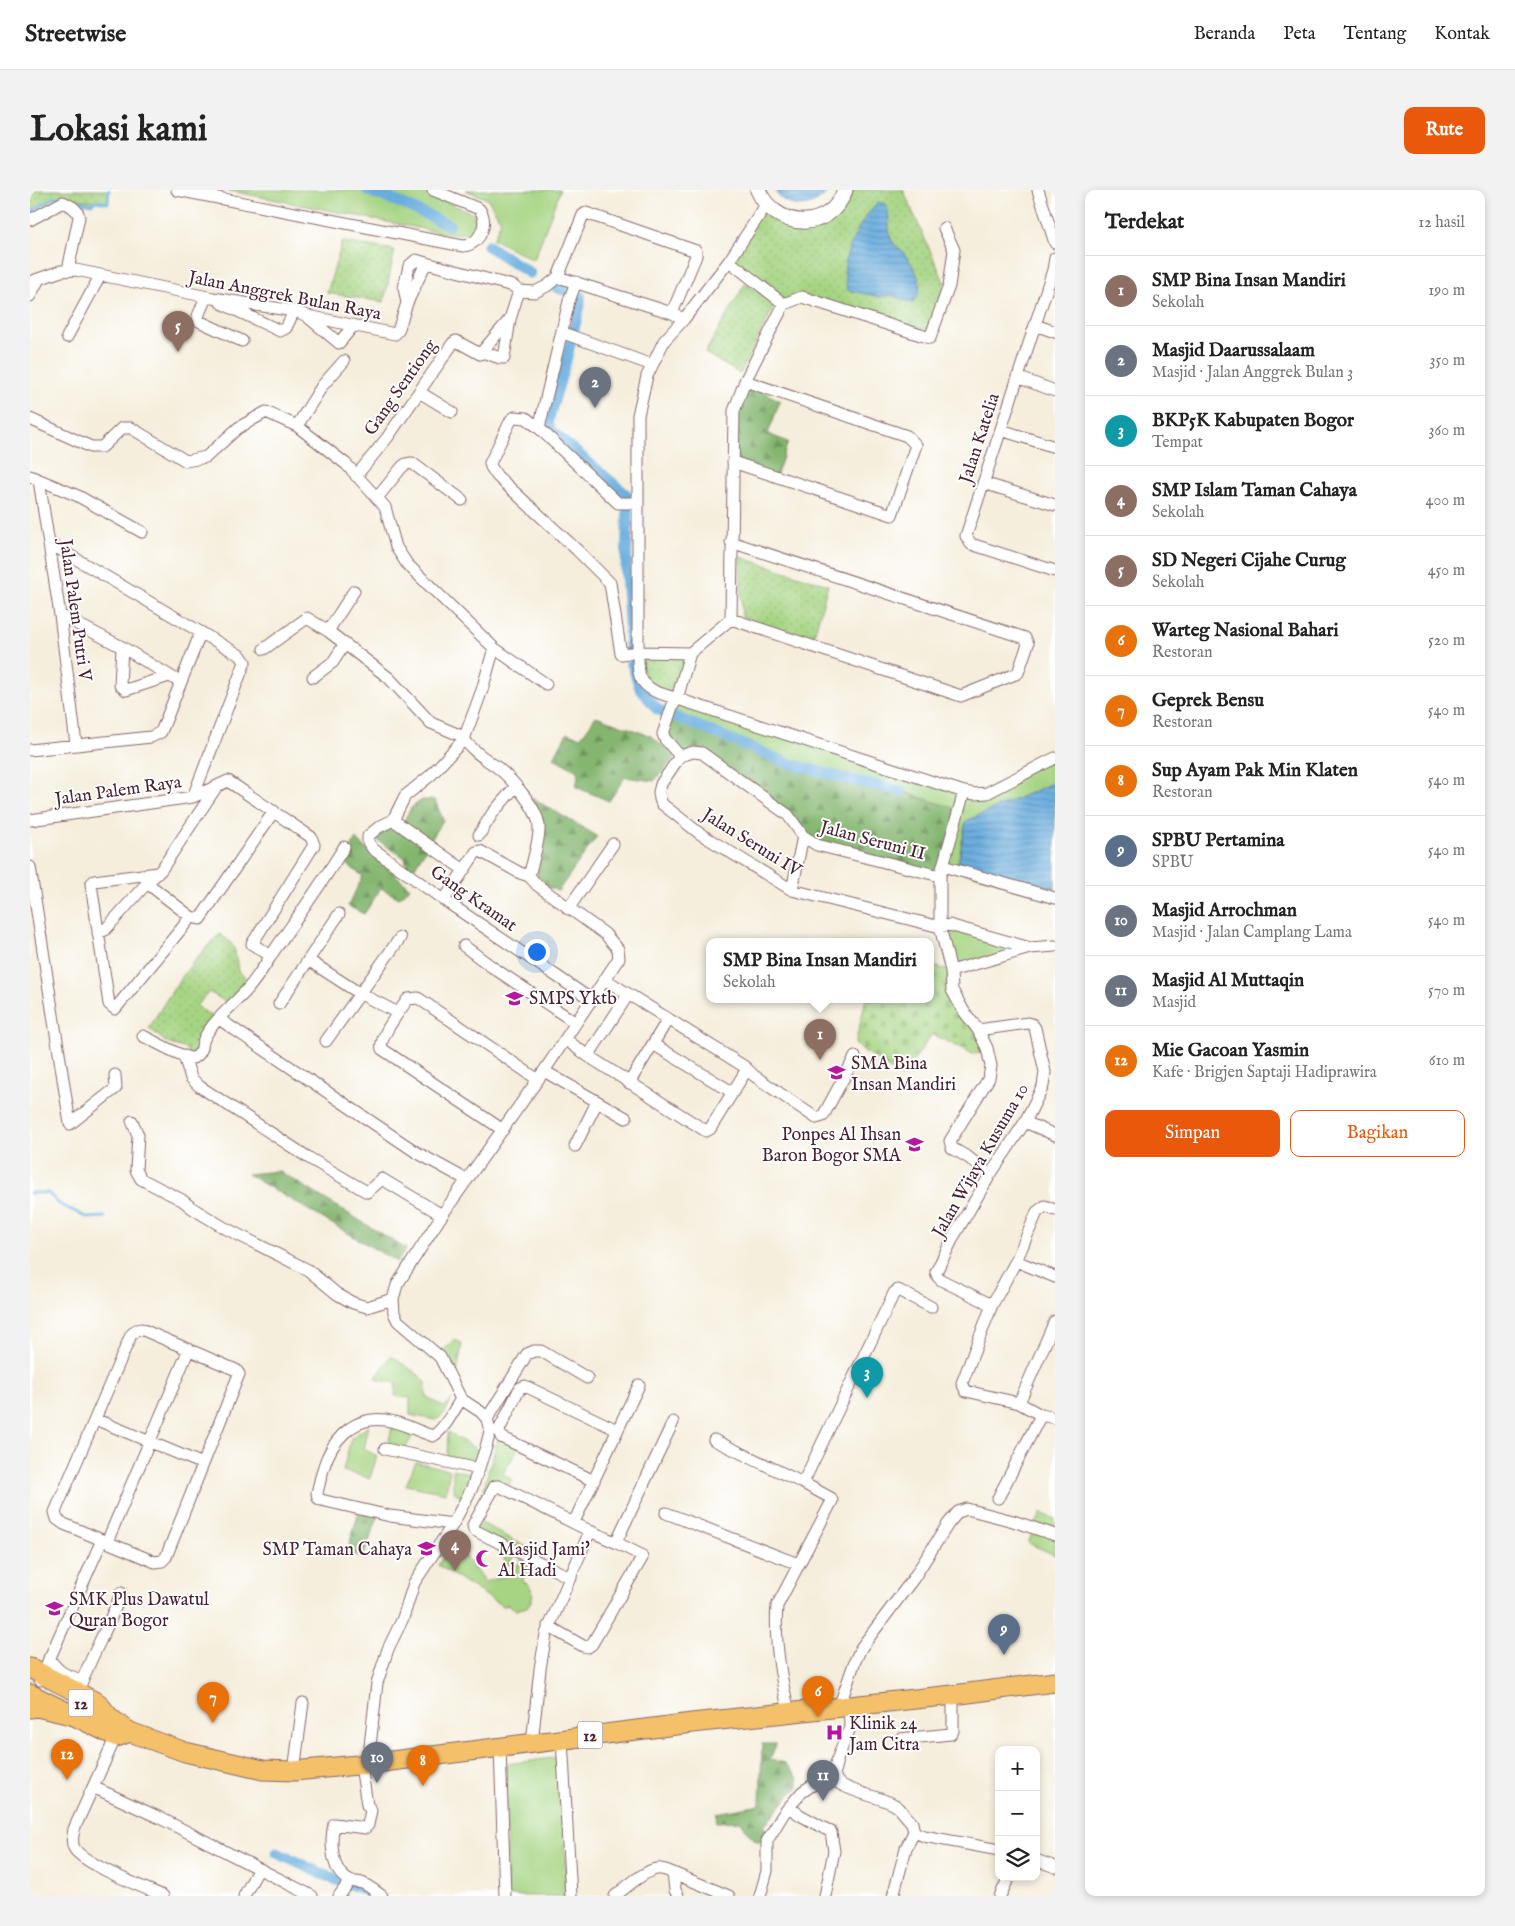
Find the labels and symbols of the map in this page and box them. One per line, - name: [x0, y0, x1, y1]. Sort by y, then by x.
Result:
- street label: Jalan Anggrek Bulan Raya: [184, 266, 383, 326]
- pin: 5: [162, 311, 194, 352]
- street label: Gang Sentiong: [360, 335, 443, 440]
- pin: 2: [579, 367, 611, 408]
- street label: Jalan Katelia: [954, 390, 1006, 488]
- street label: Jalan Palem Putri V: [53, 536, 96, 684]
- street label: Jalan Palem Raya: [51, 771, 183, 812]
- street label: Jalan Seruni IV: [696, 803, 806, 883]
- street label: Jalan Seruni II: [815, 816, 928, 867]
- street label: Gang Kramat: [425, 861, 521, 938]
- your location: [524, 939, 550, 965]
- school or university icon: SMPS Yktb: [505, 988, 525, 1008]
- place label: SMPS Yktb: [529, 988, 617, 1011]
- pin: 1: [804, 1019, 836, 1060]
- place label: SMA Bina Insan Mandiri: [851, 1053, 956, 1097]
- school or university icon: SMA Bina Insan Mandiri: [827, 1063, 847, 1083]
- street label: Jalan Wijaya Kusuma 10: [927, 1080, 1035, 1244]
- place label: Ponpes Al Ihsan Baron Bogor SMA: [762, 1124, 902, 1168]
- school or university icon: Ponpes Al Ihsan Baron Bogor SMA: [905, 1134, 925, 1154]
- pin: 3: [851, 1357, 883, 1398]
- pin: 4: [439, 1530, 471, 1571]
- place label: SMP Taman Cahaya: [262, 1539, 412, 1562]
- school or university icon: SMP Taman Cahaya: [416, 1539, 436, 1559]
- place label: Masjid Jami' Al Hadi: [497, 1539, 590, 1583]
- mosque icon: Masjid Jami' Al Hadi: [474, 1549, 494, 1569]
- place label: SMK Plus Dawatul Quran Bogor: [69, 1589, 209, 1633]
- school or university icon: SMK Plus Dawatul Quran Bogor: [45, 1599, 65, 1619]
- pin: 9: [988, 1614, 1020, 1655]
- pin: 6: [802, 1676, 834, 1717]
- pin: 7: [197, 1682, 229, 1723]
- road number: 12: [68, 1690, 94, 1716]
- place label: Klinik 24 Jam Citra: [847, 1713, 920, 1757]
- road number: 12: [578, 1722, 602, 1748]
- hospital icon: Klinik 24 Jam Citra: [825, 1723, 845, 1743]
- pin: 12: [51, 1739, 83, 1780]
- pin: 10: [361, 1742, 393, 1783]
- pin: 8: [407, 1745, 439, 1786]
- pin: 11: [807, 1760, 839, 1801]

